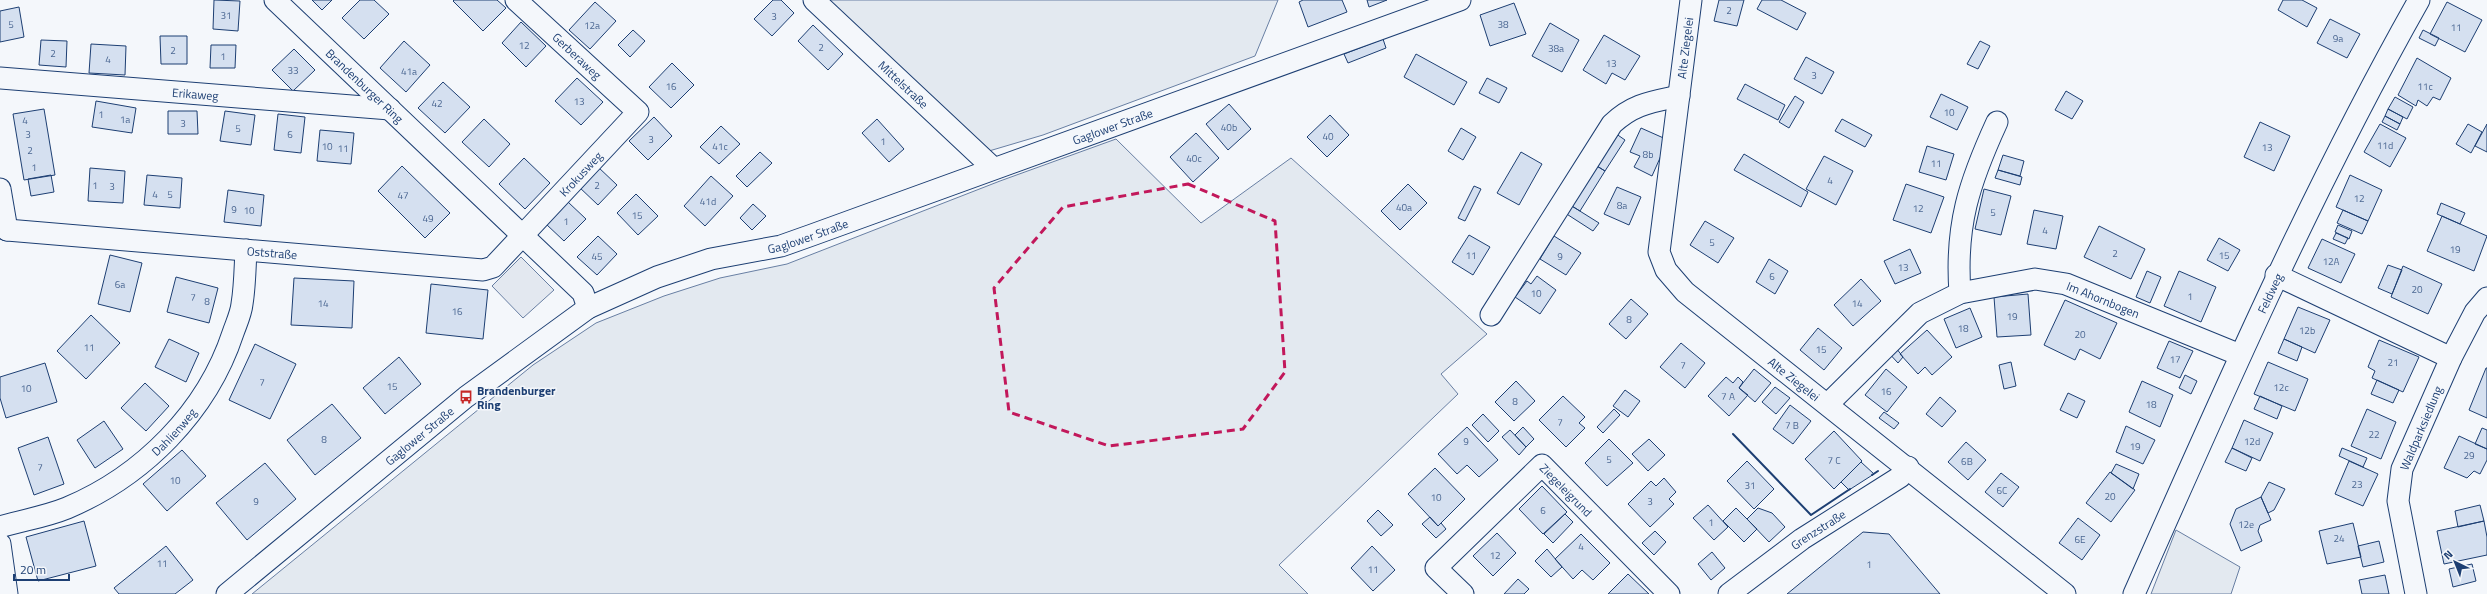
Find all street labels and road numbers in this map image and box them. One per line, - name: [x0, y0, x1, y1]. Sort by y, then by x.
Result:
- street label: Alte Ziegelei: [1672, 16, 1698, 80]
- street label: Gerberaweg: [548, 28, 606, 84]
- street label: Brandenburger Ring: [322, 44, 408, 127]
- street label: Mittelstraße: [874, 56, 933, 113]
- street label: Erikaweg: [171, 82, 219, 105]
- street label: Gaglower Straße: [1070, 103, 1155, 149]
- street label: Krokusweg: [554, 147, 606, 201]
- street label: Gaglower Straße: [766, 213, 851, 258]
- street label: Oststraße: [246, 241, 298, 264]
- street label: Feldweg: [2252, 270, 2287, 316]
- street label: Im Ahornbogen: [2064, 276, 2143, 323]
- street label: Alte Ziegelei: [1764, 352, 1824, 405]
- street label: Waldparksiedlung: [2395, 383, 2447, 473]
- street label: Gaglower Straße: [381, 401, 458, 470]
- street label: Dahlienweg: [147, 404, 201, 460]
- street label: Ziegeleigrund: [1536, 459, 1597, 521]
- street label: Grenzstraße: [1786, 504, 1849, 554]

